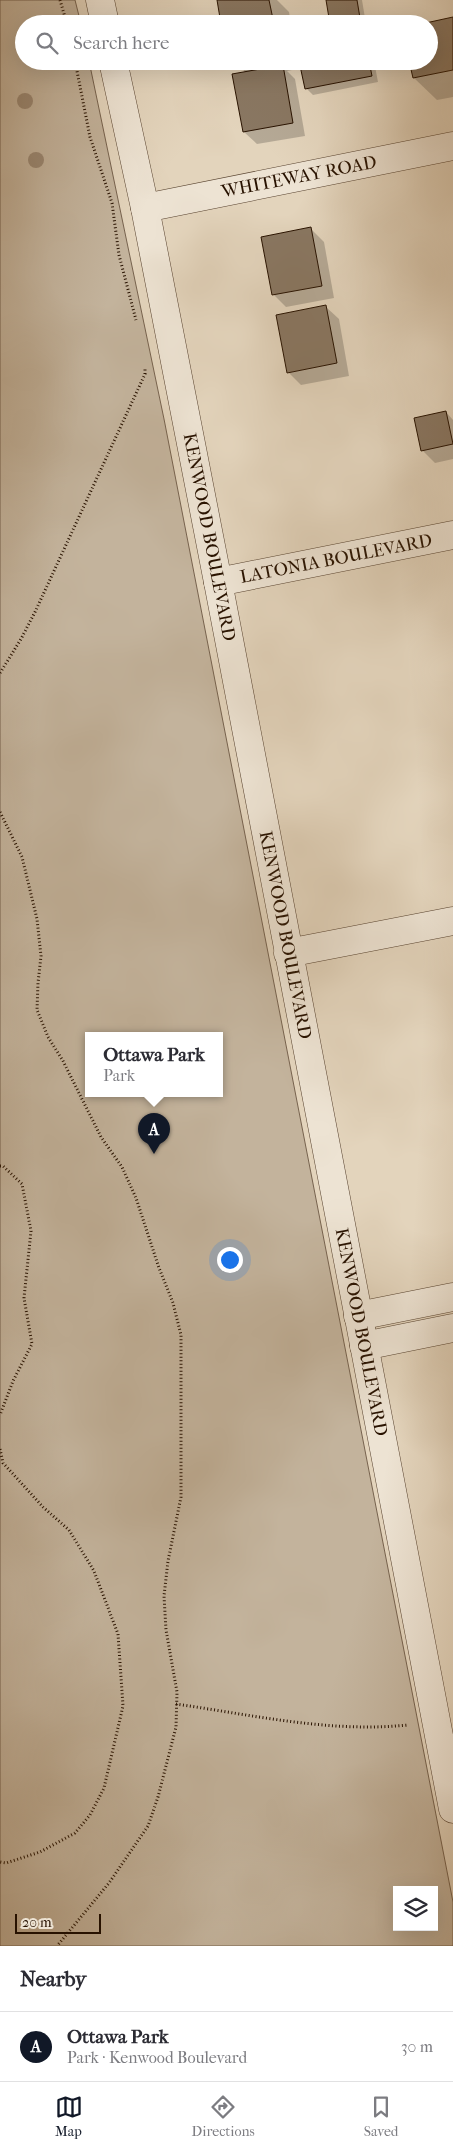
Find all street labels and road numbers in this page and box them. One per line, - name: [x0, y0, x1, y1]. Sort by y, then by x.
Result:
- street label: WHITEWAY ROAD: [219, 152, 378, 203]
- street label: KENWOOD BOULEVARD: [179, 431, 239, 643]
- street label: LATONIA BOULEVARD: [238, 530, 434, 588]
- street label: KENWOOD BOULEVARD: [255, 829, 315, 1041]
- street label: KENWOOD BOULEVARD: [331, 1226, 391, 1438]

